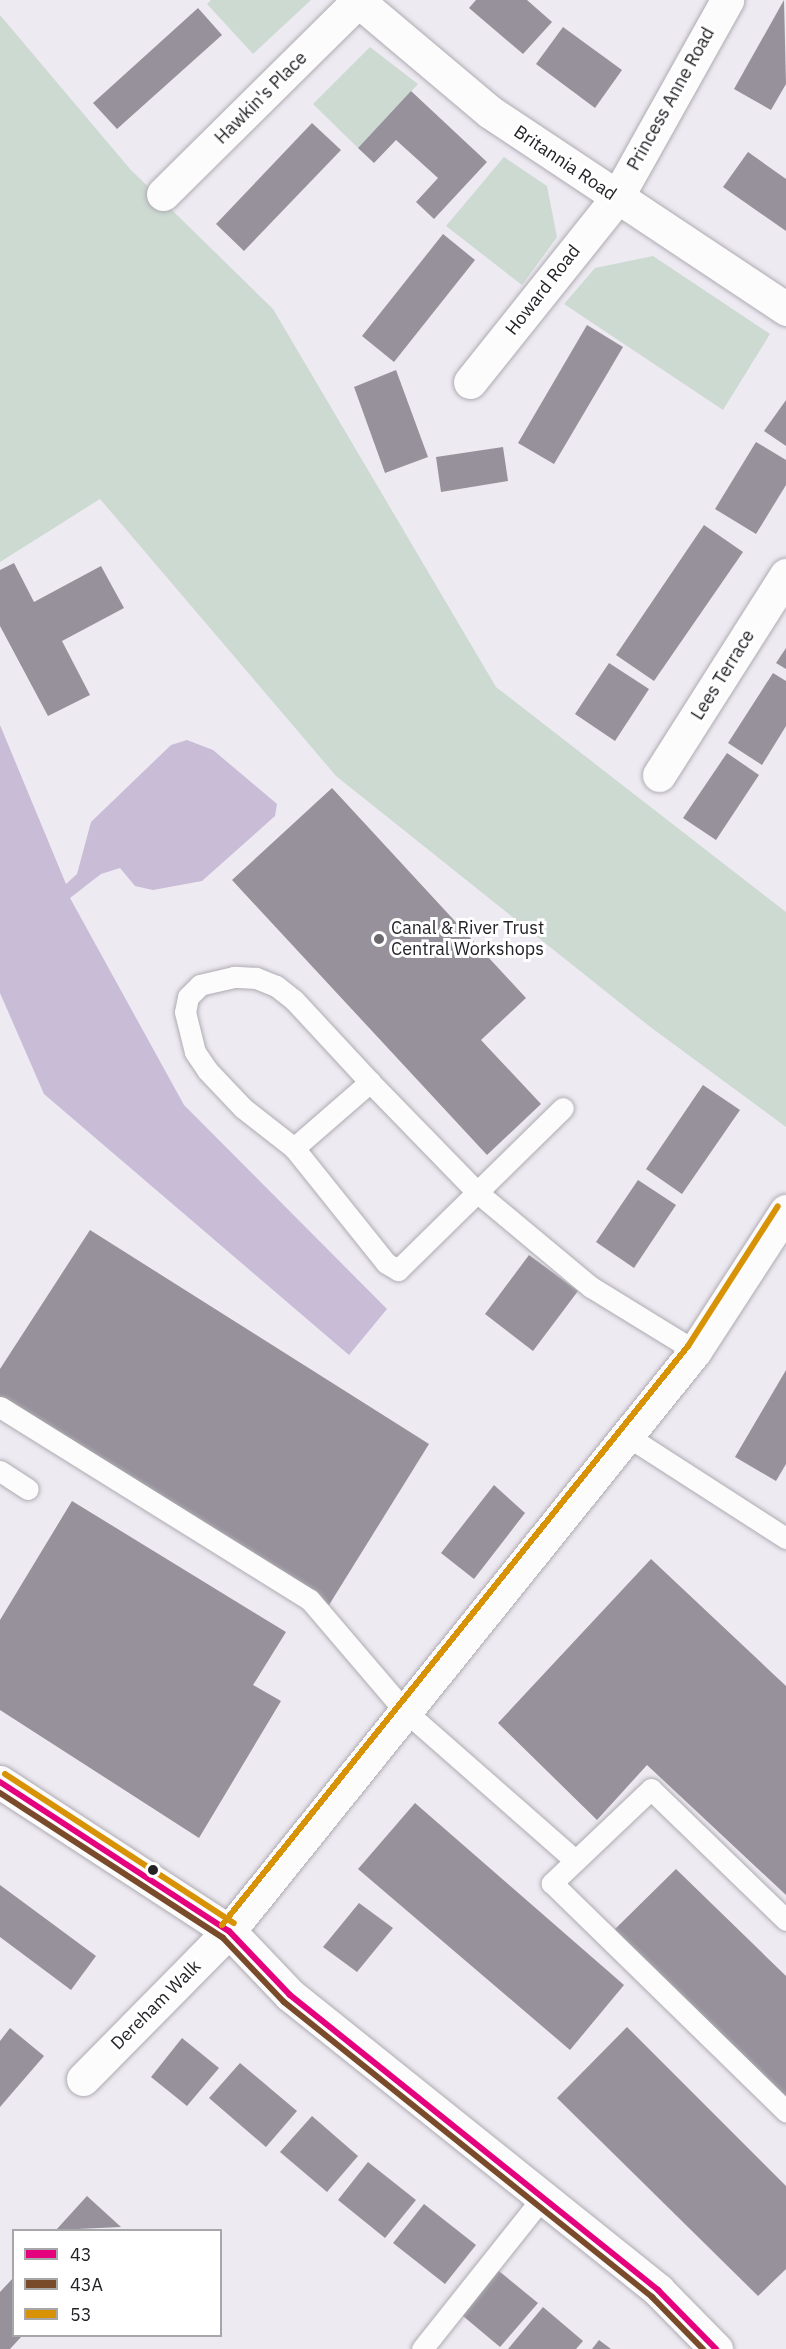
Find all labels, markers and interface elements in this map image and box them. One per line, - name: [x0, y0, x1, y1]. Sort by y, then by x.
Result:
- street label: Princess Anne Road: [623, 24, 719, 174]
- street label: Hawkin's Place: [210, 47, 312, 149]
- street label: Britannia Road: [510, 121, 620, 205]
- street label: Howard Road: [501, 241, 585, 339]
- street label: Lees Terrace: [687, 626, 759, 724]
- place label: Canal & River Trust Central Workshops: [391, 918, 544, 960]
- marker: Canal & River Trust Central Workshops: [372, 932, 386, 946]
- unlabelled marker: [147, 1864, 159, 1876]
- street label: Dereham Walk: [107, 1956, 205, 2054]
- legend: [12, 2229, 222, 2337]
- text: 43: [70, 2243, 92, 2266]
- text: 43A: [70, 2273, 103, 2296]
- text: 53: [70, 2303, 92, 2326]

